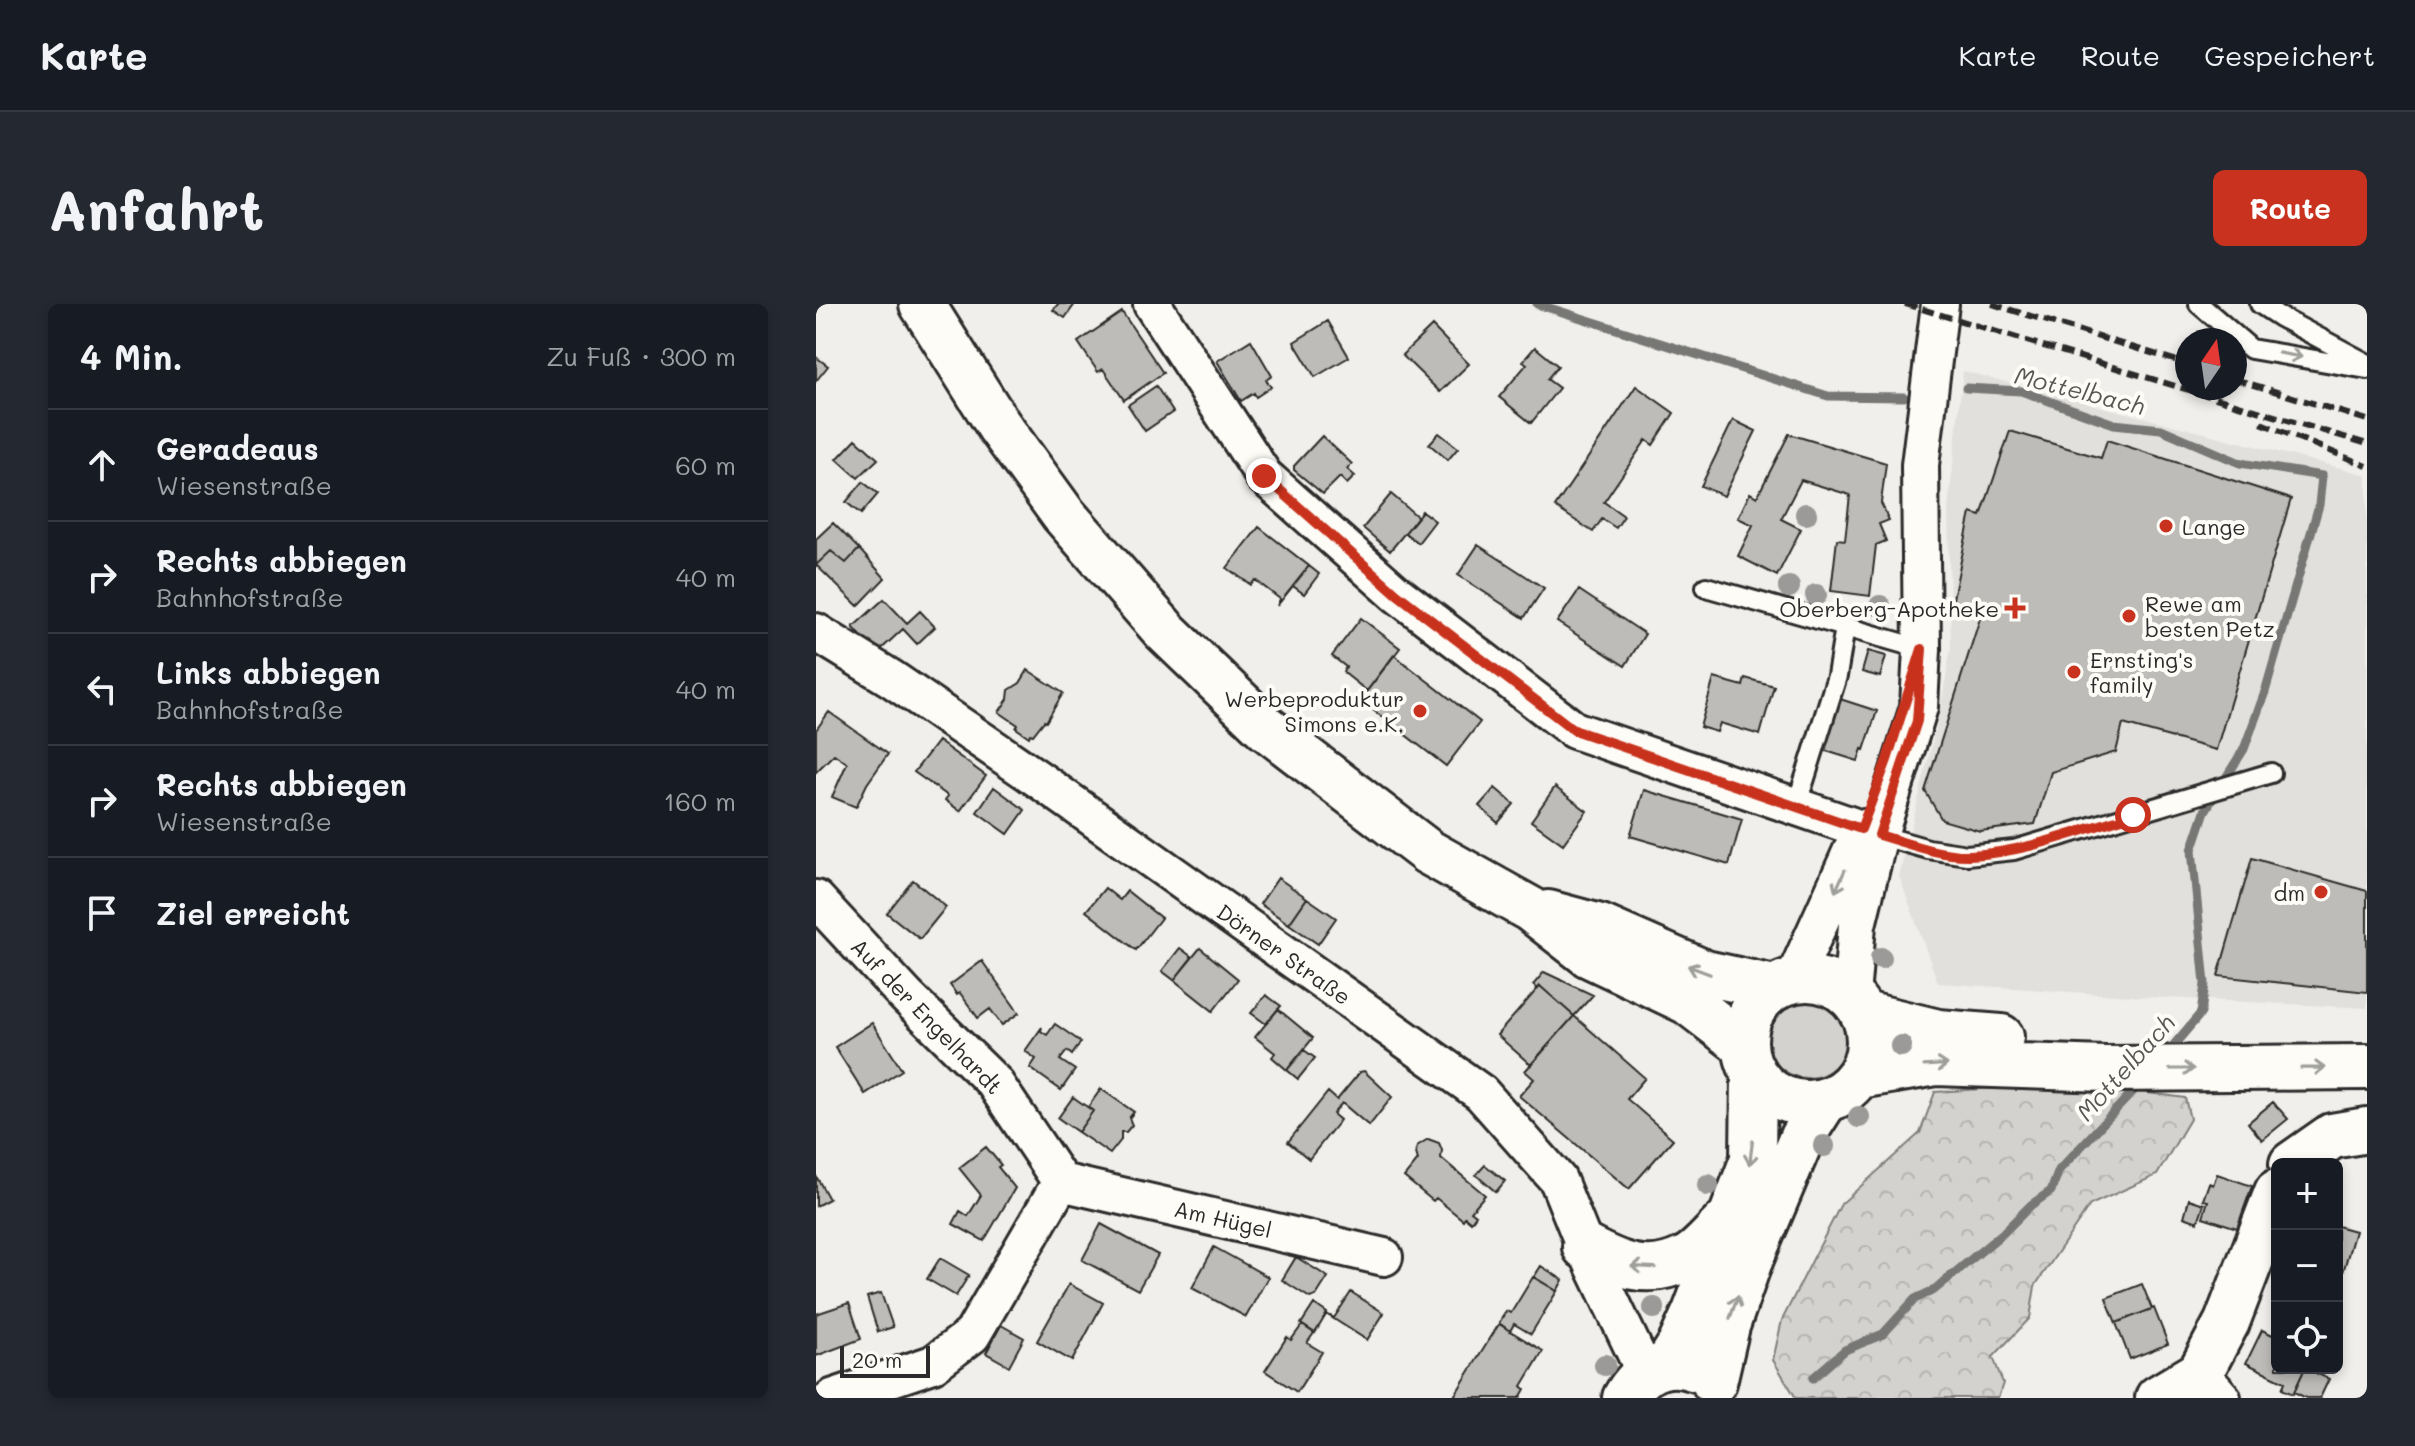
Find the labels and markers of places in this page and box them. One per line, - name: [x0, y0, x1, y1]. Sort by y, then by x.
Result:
- place label: Lange: [2182, 512, 2246, 541]
- marker: Lange: [2157, 517, 2175, 535]
- place label: Rewe am besten Petz: [2145, 589, 2275, 643]
- place label: Oberberg-Apotheke: [1779, 594, 1999, 623]
- marker: Oberberg-Apotheke: [2006, 599, 2024, 617]
- marker: Rewe am besten Petz: [2120, 607, 2138, 625]
- place label: Ernsting's family: [2090, 645, 2193, 699]
- marker: Ernsting's family: [2065, 663, 2083, 681]
- place label: Werbeproduktur Simons e.K.: [1224, 684, 1404, 738]
- marker: Werbeproduktur Simons e.K.: [1411, 702, 1429, 720]
- place label: dm: [2274, 878, 2305, 907]
- marker: dm: [2312, 883, 2330, 901]

